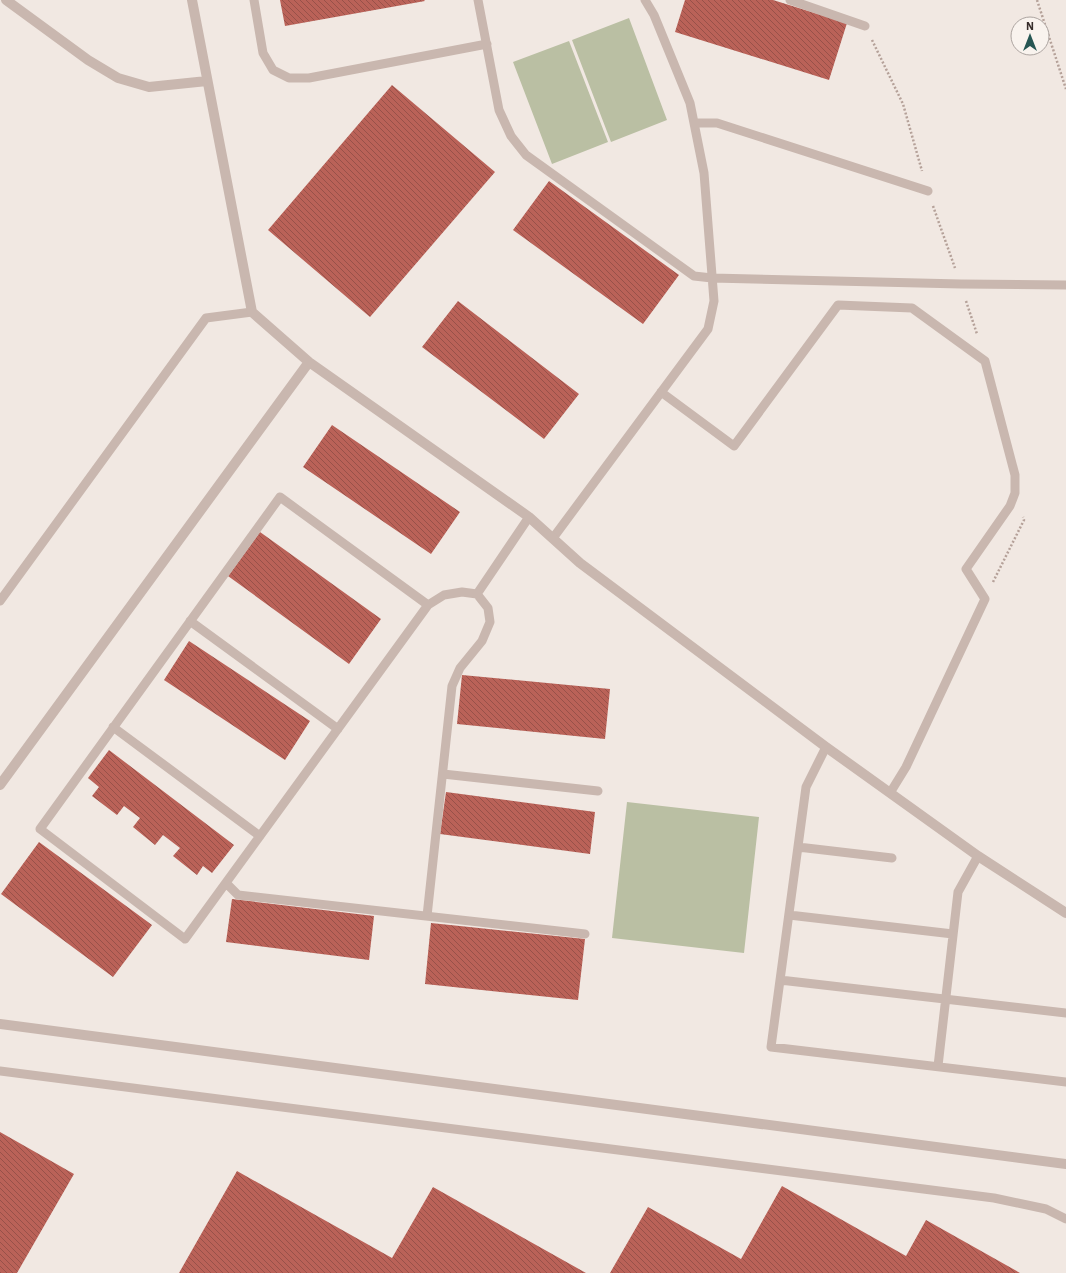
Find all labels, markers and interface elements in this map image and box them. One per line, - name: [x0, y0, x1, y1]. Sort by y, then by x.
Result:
- north arrow: [1010, 16, 1050, 56]
- text: N: [1026, 19, 1034, 33]

